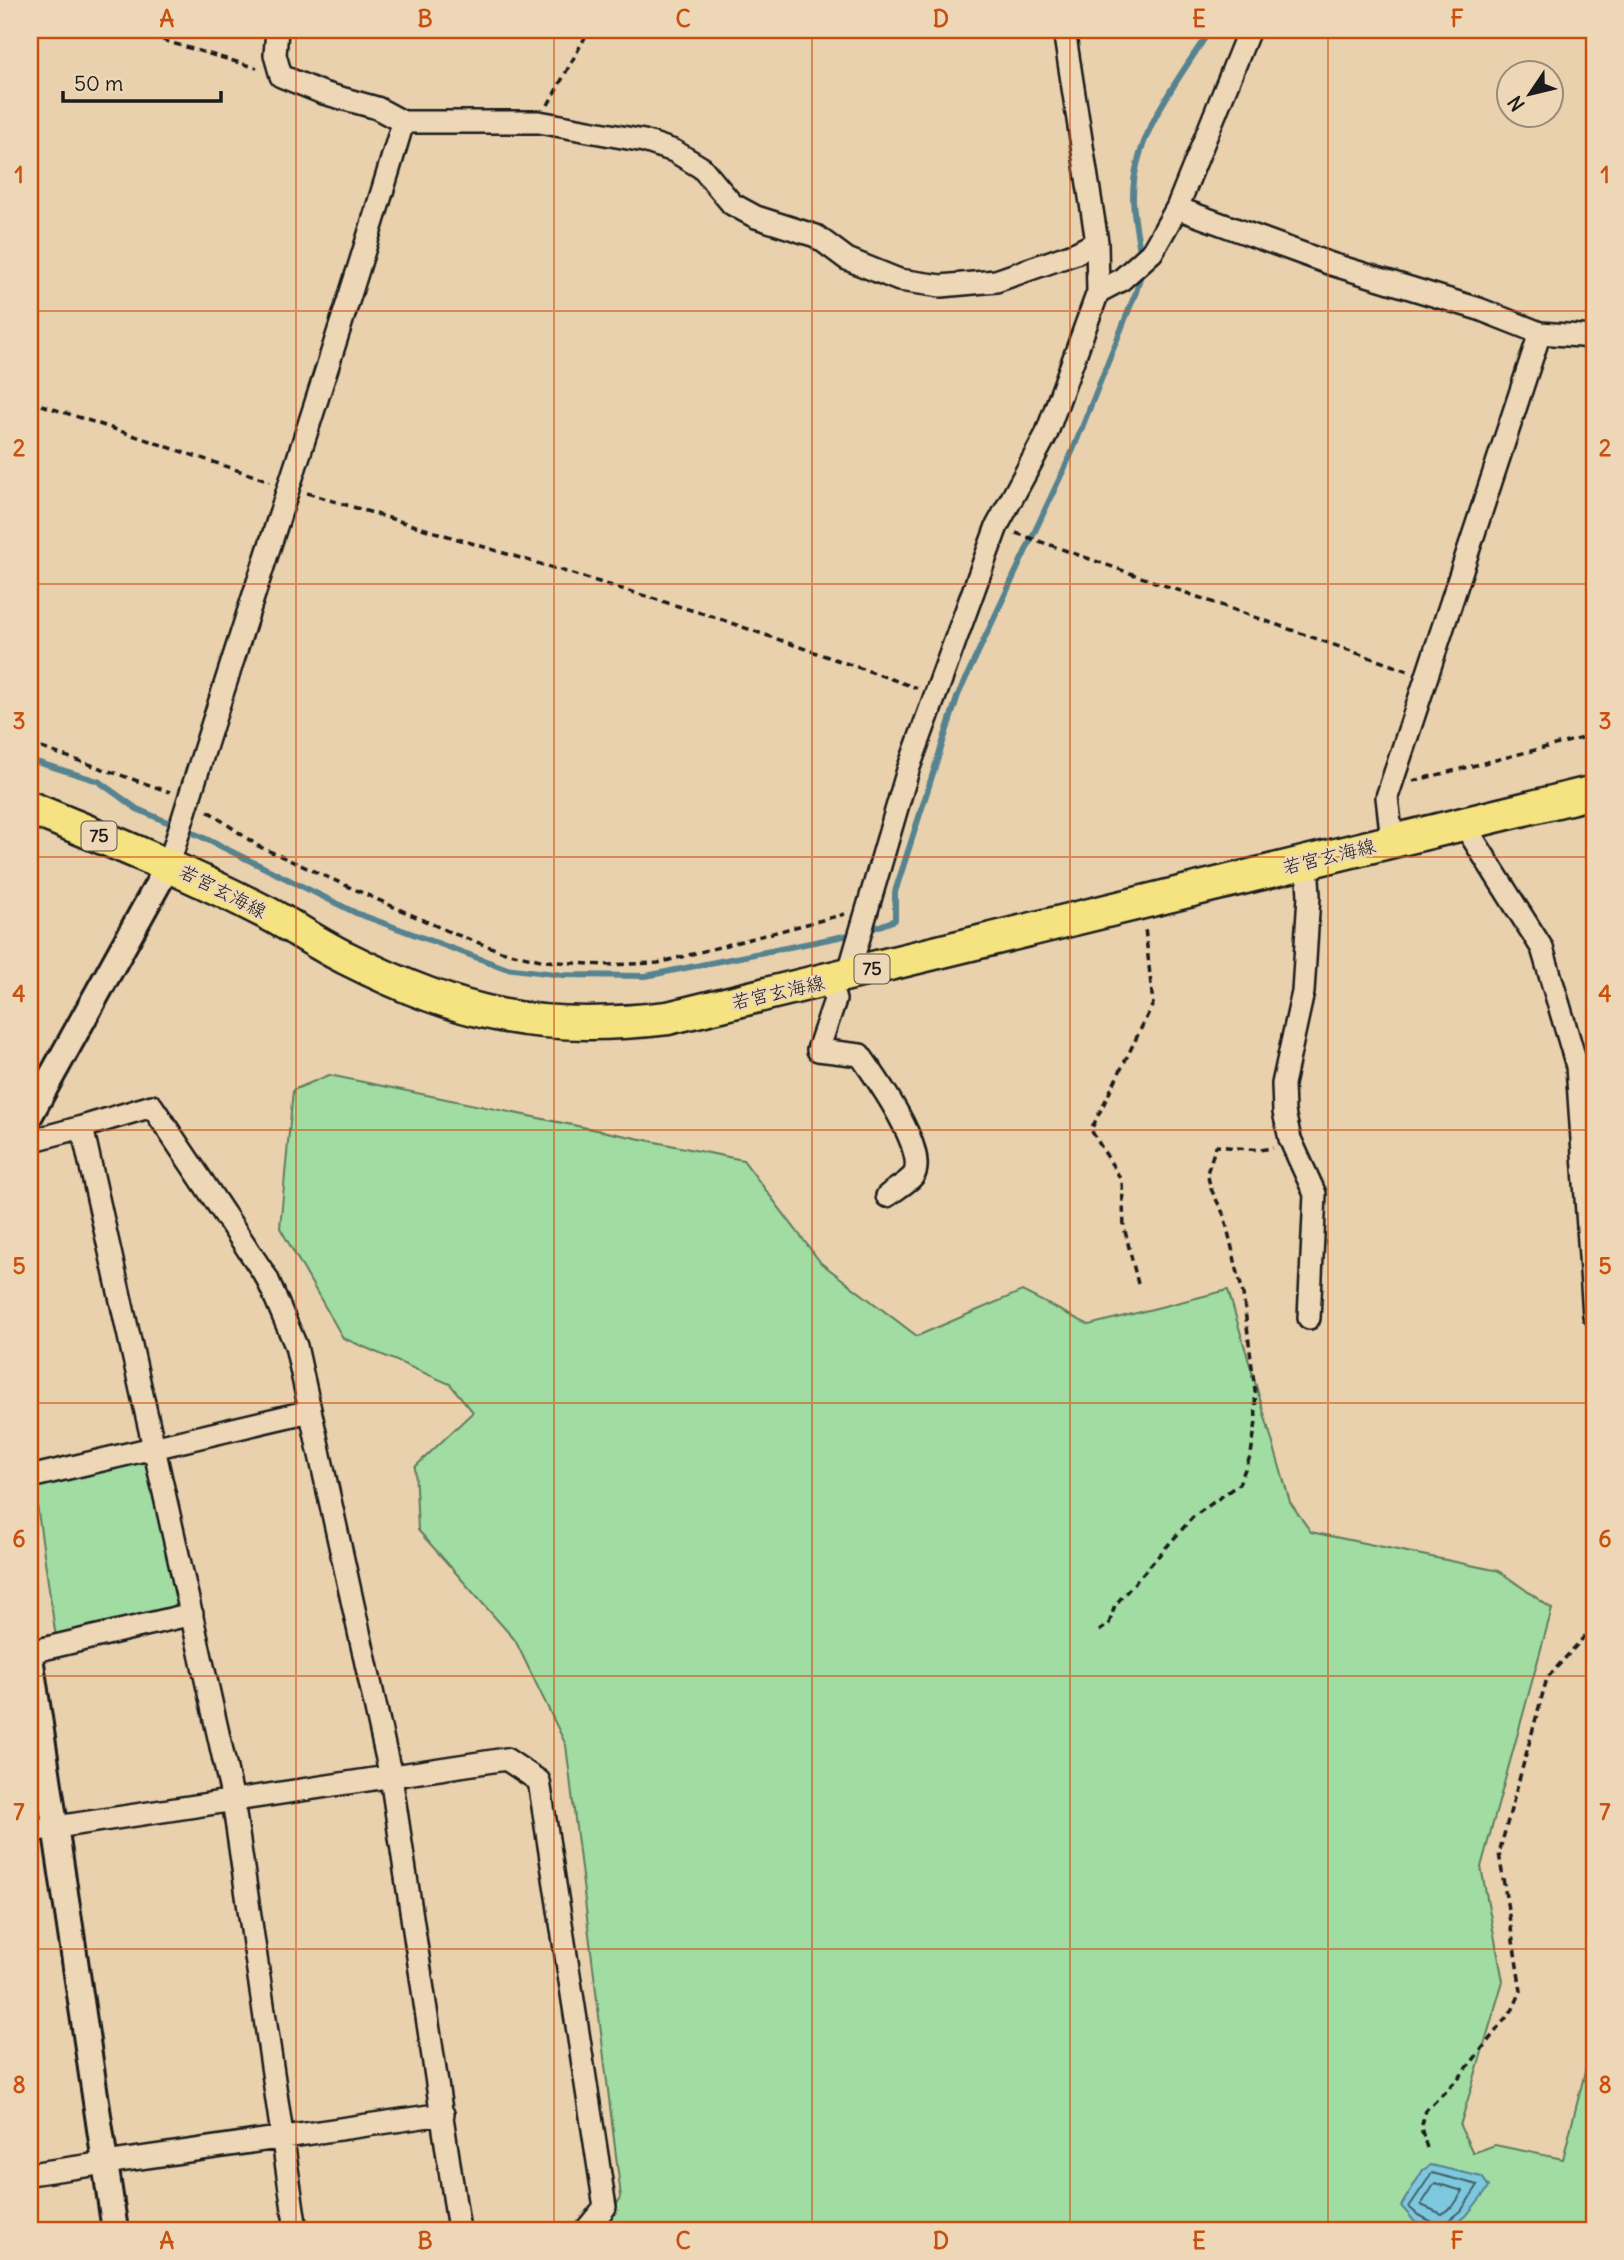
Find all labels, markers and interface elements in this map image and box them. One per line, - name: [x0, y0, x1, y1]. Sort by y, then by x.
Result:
- text: A: [160, 4, 175, 33]
- text: B: [417, 4, 433, 33]
- text: C: [675, 4, 691, 33]
- text: D: [933, 4, 949, 33]
- text: E: [1192, 4, 1206, 33]
- text: F: [1450, 4, 1464, 33]
- scale bar: [63, 60, 220, 104]
- north arrow: [1494, 60, 1564, 130]
- text: 50 m: [74, 70, 123, 97]
- text: N: [1502, 91, 1530, 116]
- text: 1: [14, 160, 24, 189]
- text: 1: [1600, 160, 1610, 189]
- text: 2: [13, 433, 26, 462]
- text: 2: [1599, 433, 1612, 462]
- text: 3: [12, 706, 26, 735]
- text: 3: [1598, 706, 1612, 735]
- road number: 75: [82, 822, 116, 850]
- street label: 若宮玄海線: [1280, 833, 1378, 879]
- street label: 若宮玄海線: [175, 859, 271, 923]
- road number: 75: [854, 954, 890, 984]
- street label: 若宮玄海線: [729, 970, 827, 1014]
- text: 4: [12, 979, 26, 1008]
- text: 4: [1598, 979, 1612, 1008]
- text: 5: [12, 1251, 26, 1280]
- text: 5: [1598, 1251, 1612, 1280]
- text: 6: [12, 1524, 26, 1553]
- text: 6: [1598, 1524, 1612, 1553]
- text: 7: [13, 1797, 25, 1826]
- text: 7: [1599, 1797, 1611, 1826]
- text: 8: [12, 2070, 26, 2099]
- text: 8: [1598, 2070, 1612, 2099]
- text: A: [160, 2226, 175, 2255]
- text: B: [417, 2226, 433, 2255]
- text: C: [675, 2226, 691, 2255]
- text: D: [933, 2226, 949, 2255]
- text: E: [1192, 2226, 1206, 2255]
- text: F: [1450, 2226, 1464, 2255]

